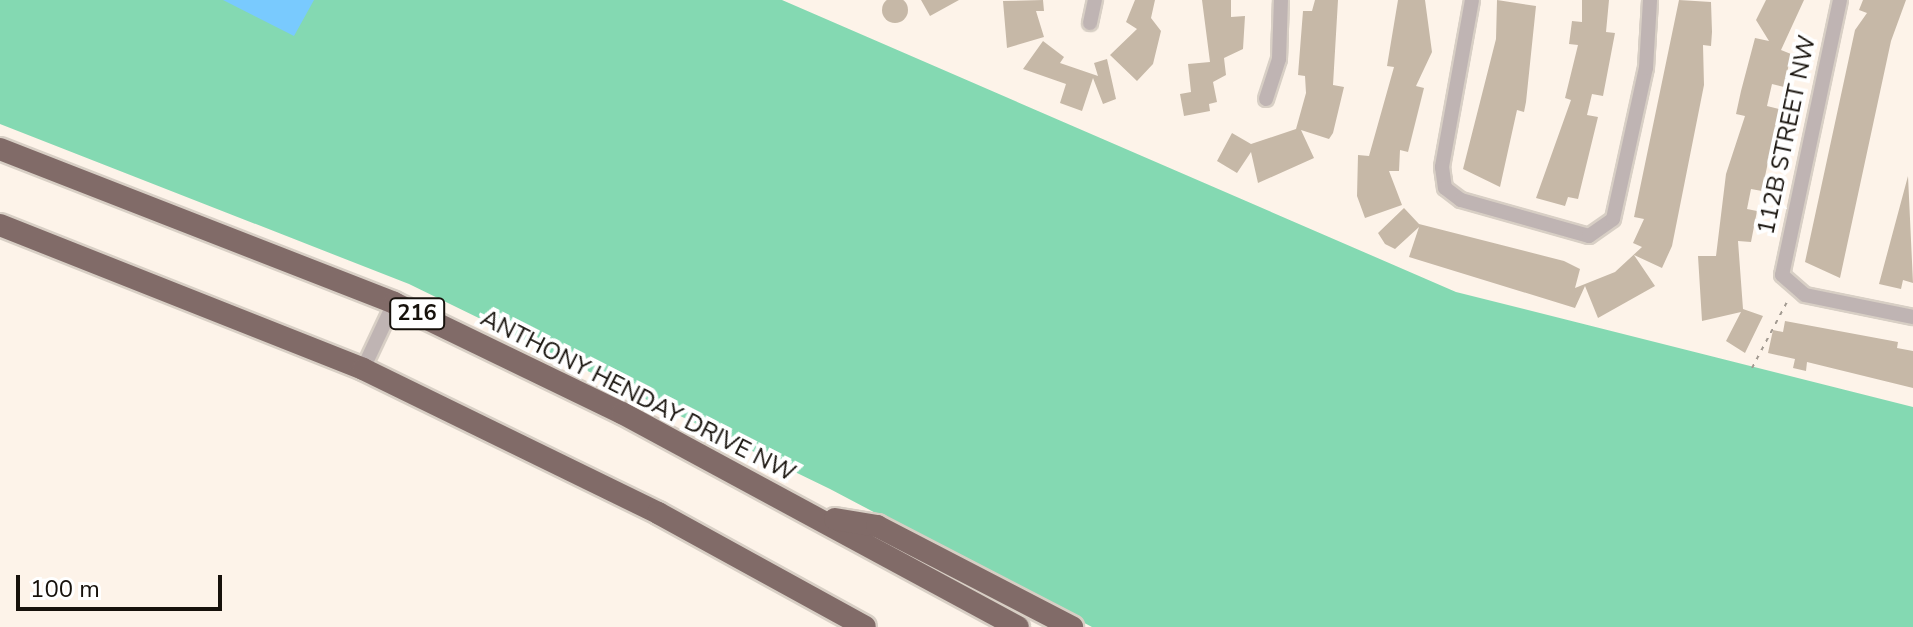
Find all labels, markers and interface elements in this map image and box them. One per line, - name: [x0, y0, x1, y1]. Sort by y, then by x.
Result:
- street label: 112B STREET NW: [1752, 33, 1822, 237]
- road number: 216: [389, 296, 445, 332]
- street label: ANTHONY HENDAY DRIVE NW: [476, 304, 800, 488]
- scale bar: [20, 559, 226, 609]
- text: 100 m: [30, 573, 100, 605]

